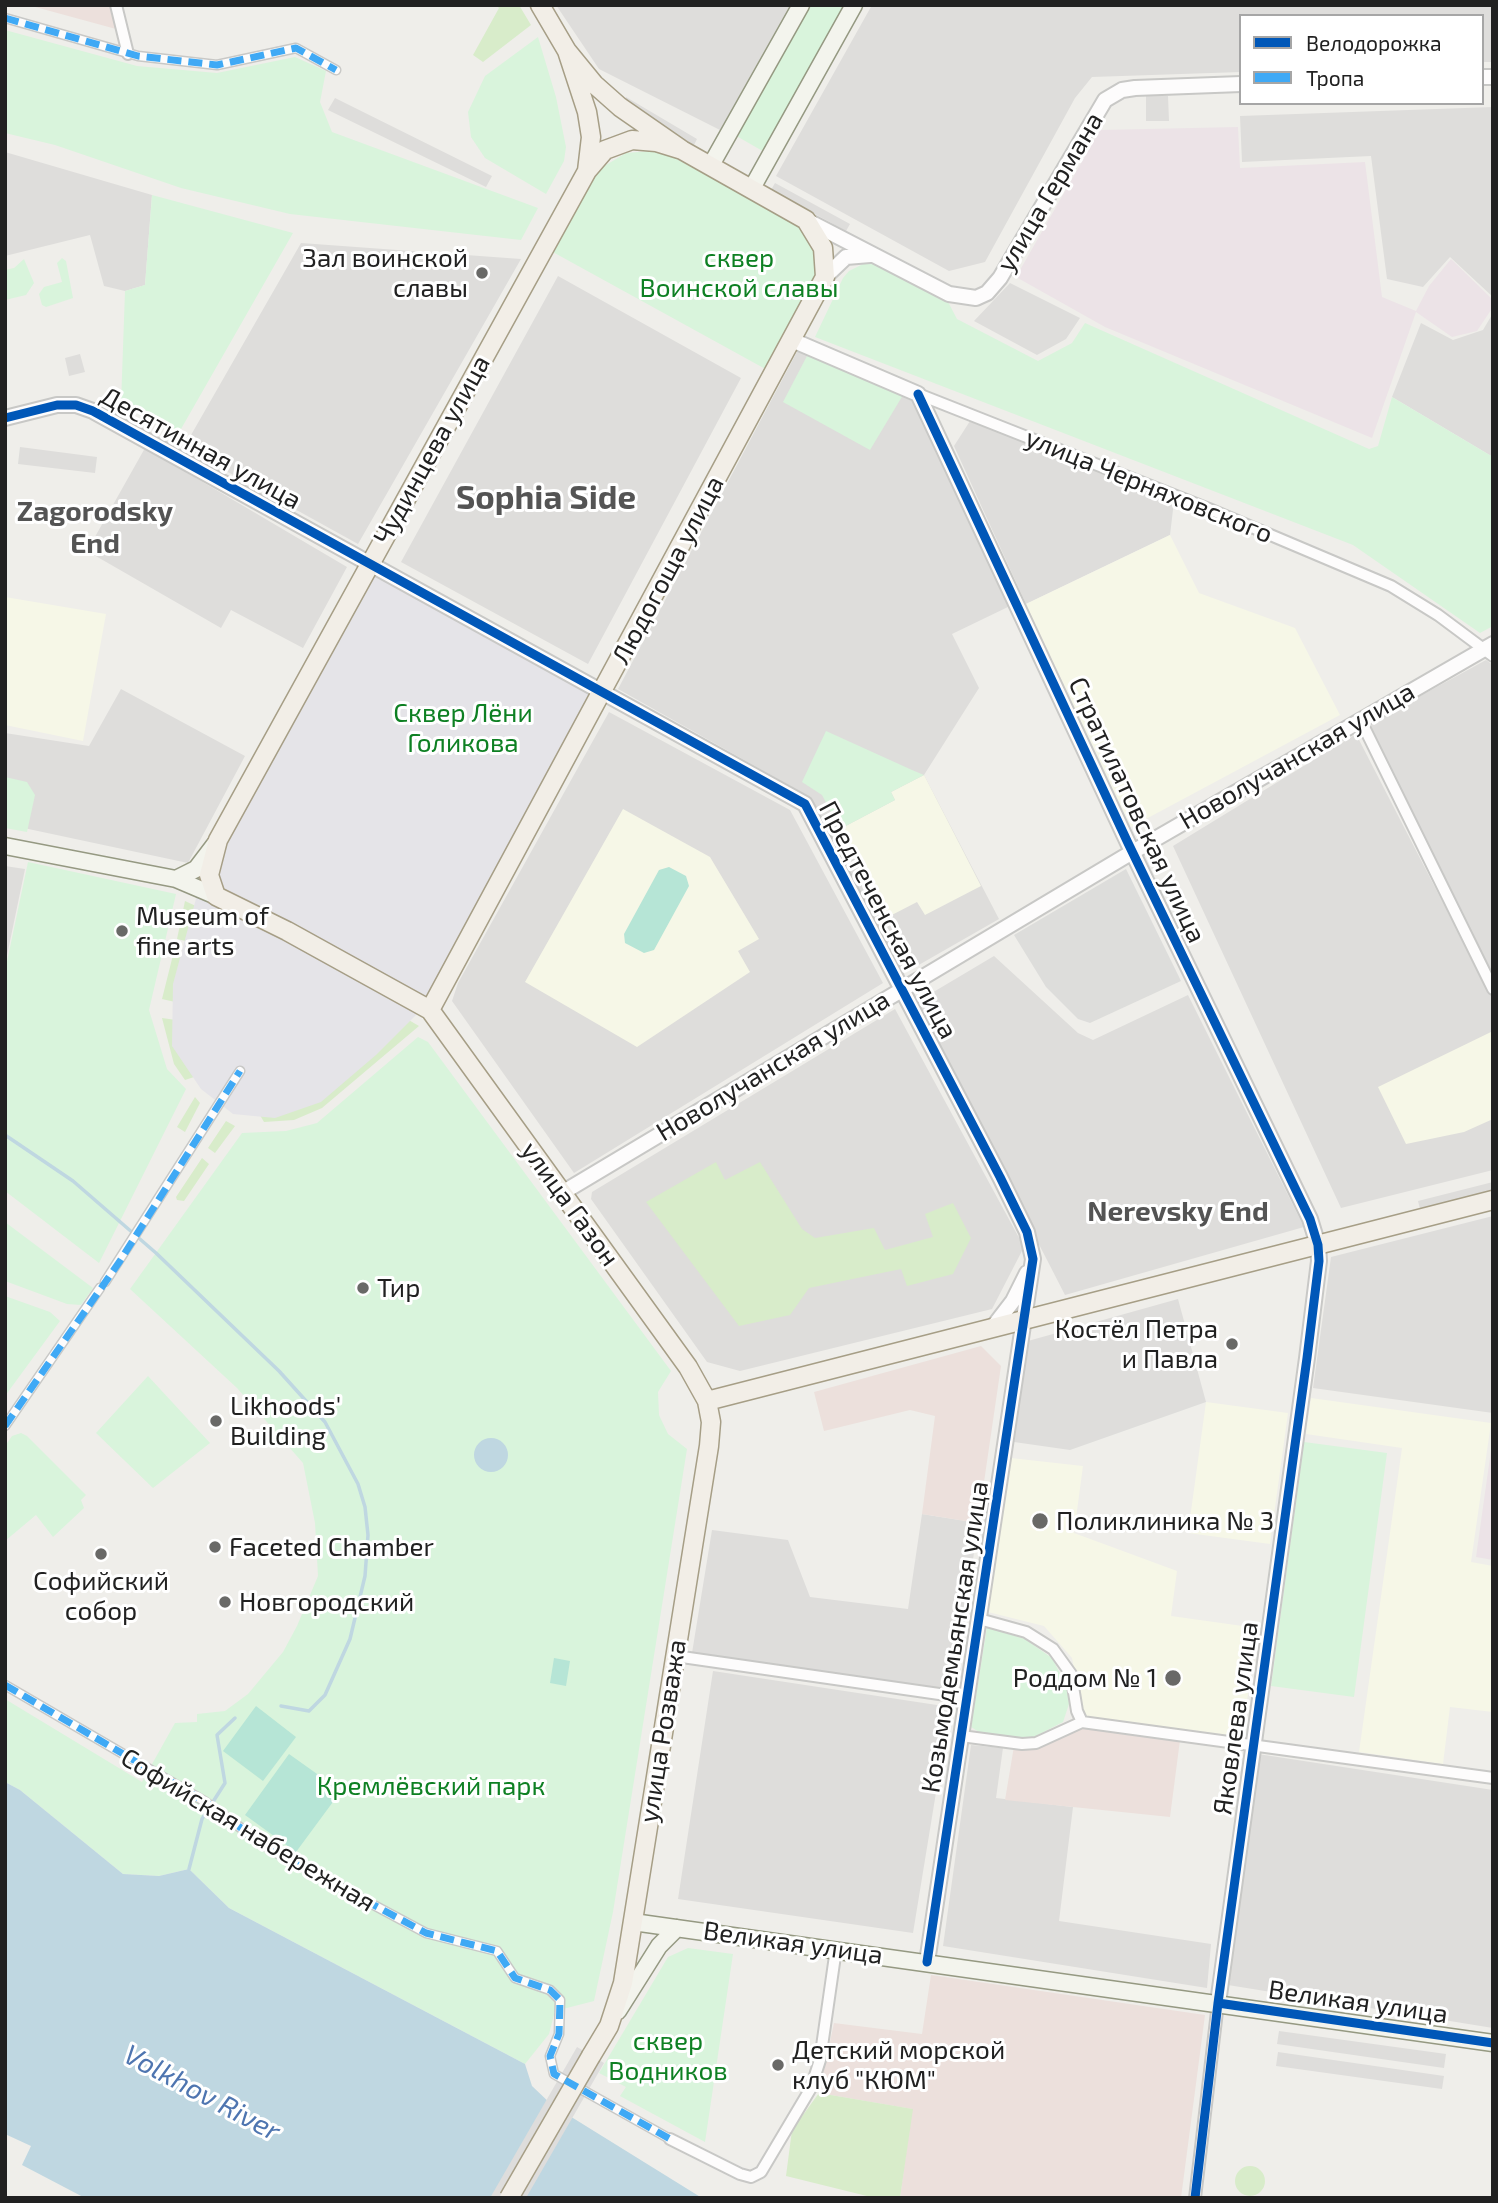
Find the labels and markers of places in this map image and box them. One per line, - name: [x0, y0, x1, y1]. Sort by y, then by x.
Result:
- place label: Зал воинской славы: [303, 242, 468, 304]
- marker: Зал воинской славы: [474, 265, 490, 281]
- place label: Museum of fine arts: [136, 900, 269, 962]
- marker: Museum of fine arts: [114, 923, 130, 939]
- place label: Тир: [377, 1272, 420, 1304]
- marker: Тир: [355, 1280, 371, 1296]
- place label: Костёл Петра и Павла: [1055, 1313, 1218, 1374]
- marker: Костёл Петра и Павла: [1224, 1336, 1240, 1352]
- place label: Likhoods' Building: [230, 1390, 341, 1452]
- marker: Likhoods' Building: [208, 1413, 224, 1429]
- place label: Поликлиника № 3: [1056, 1505, 1274, 1537]
- marker: Поликлиника № 3: [1030, 1511, 1050, 1531]
- place label: Faceted Chamber: [229, 1531, 434, 1563]
- marker: Faceted Chamber: [207, 1539, 223, 1555]
- marker: Софийский собор: [93, 1546, 109, 1562]
- place label: Софийский собор: [33, 1565, 169, 1626]
- place label: Новгородский: [239, 1586, 414, 1618]
- marker: Новгородский: [217, 1594, 233, 1610]
- place label: Роддом № 1: [1013, 1662, 1157, 1694]
- marker: Роддом № 1: [1163, 1668, 1183, 1688]
- place label: Детский морской клуб "КЮМ": [792, 2034, 1005, 2096]
- marker: Детский морской клуб "КЮМ": [770, 2057, 786, 2073]

